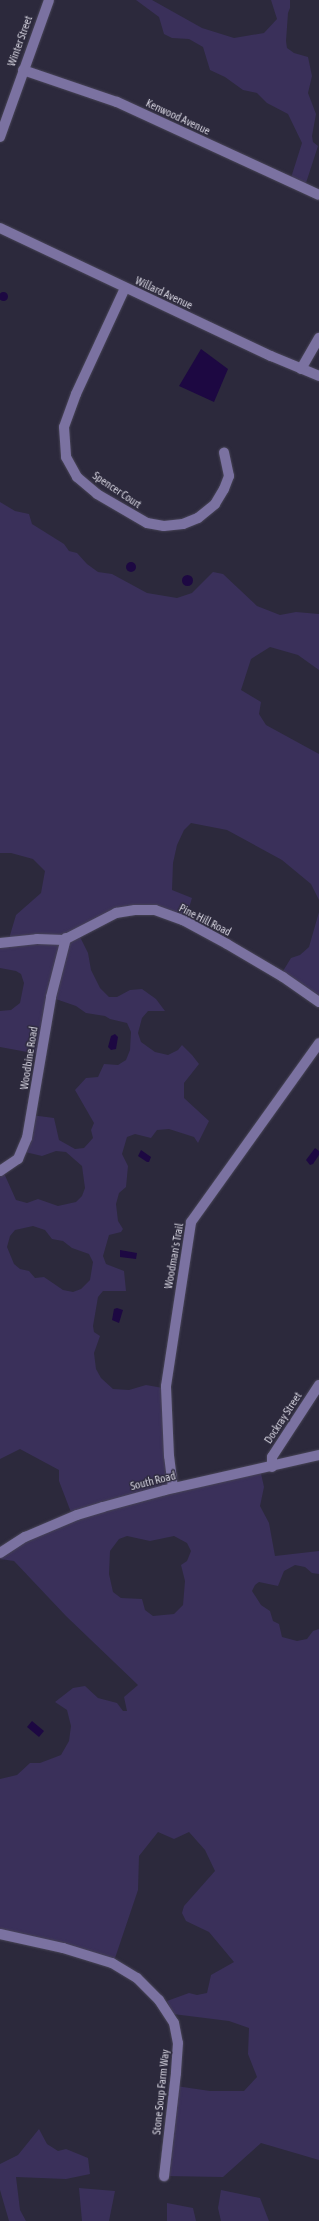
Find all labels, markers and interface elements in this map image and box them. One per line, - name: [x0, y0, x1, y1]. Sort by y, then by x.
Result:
- street label: Winter Street: [5, 14, 35, 68]
- street label: Kenwood Avenue: [144, 96, 212, 138]
- street label: Willard Avenue: [133, 274, 195, 312]
- street label: Spencer Court: [90, 469, 144, 511]
- street label: Pine Hill Road: [177, 901, 233, 939]
- street label: Woodbine Road: [17, 1025, 41, 1091]
- street label: Woodman's Trail: [162, 1222, 186, 1290]
- street label: Dockray Street: [262, 1390, 304, 1446]
- street label: South Road: [129, 1469, 177, 1493]
- street label: Stone Soup Farm Way: [150, 2049, 172, 2135]

